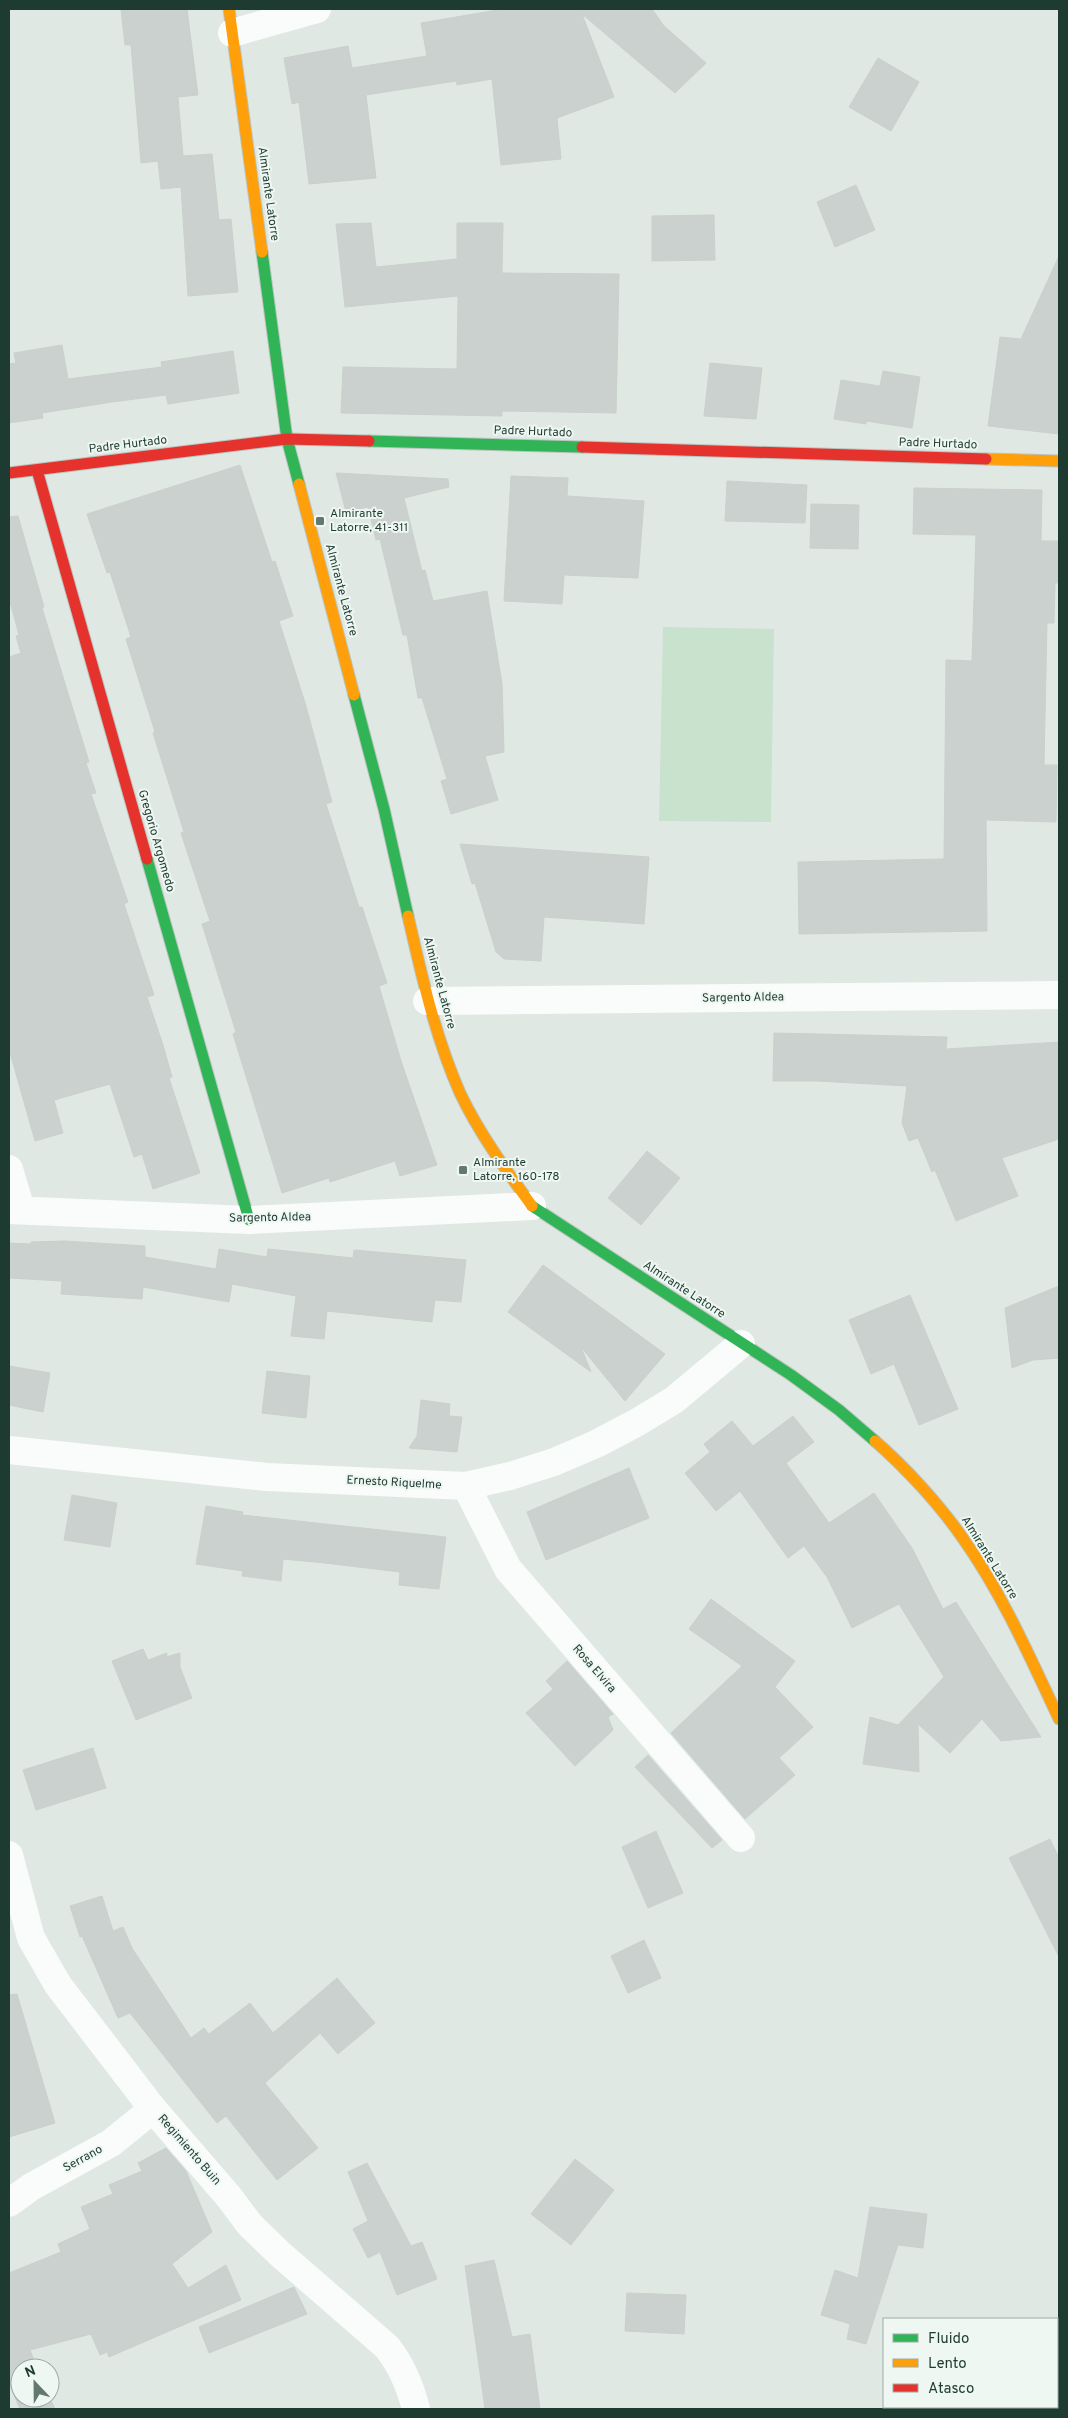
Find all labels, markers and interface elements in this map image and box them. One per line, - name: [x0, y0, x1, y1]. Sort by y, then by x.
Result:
- street label: Almirante Latorre: [253, 146, 283, 242]
- street label: Padre Hurtado: [493, 423, 573, 441]
- street label: Padre Hurtado: [88, 432, 168, 458]
- street label: Padre Hurtado: [898, 435, 978, 453]
- place label: Almirante Latorre, 41-311: [330, 506, 408, 536]
- marker: Almirante Latorre, 41-311: [314, 515, 326, 527]
- street label: Almirante Latorre: [321, 542, 361, 638]
- street label: Gregorio Argomedo: [134, 788, 178, 894]
- street label: Almirante Latorre: [419, 935, 459, 1031]
- street label: Sargento Aldea: [702, 989, 784, 1007]
- place label: Almirante Latorre, 160-178: [473, 1155, 560, 1185]
- marker: Almirante Latorre, 160-178: [457, 1164, 469, 1176]
- street label: Sargento Aldea: [229, 1209, 311, 1227]
- street label: Almirante Latorre: [640, 1257, 728, 1323]
- street label: Ernesto Riquelme: [346, 1473, 442, 1493]
- street label: Almirante Latorre: [957, 1513, 1021, 1603]
- street label: Rosa Elvira: [569, 1641, 619, 1697]
- street label: Regimiento Buin: [154, 2111, 224, 2189]
- street label: Serrano: [60, 2142, 106, 2176]
- legend: [883, 2318, 1058, 2408]
- text: Fluido: [928, 2330, 969, 2349]
- text: Lento: [928, 2355, 967, 2374]
- north arrow: [10, 2358, 60, 2408]
- text: N: [23, 2363, 39, 2382]
- text: Atasco: [928, 2380, 974, 2399]

